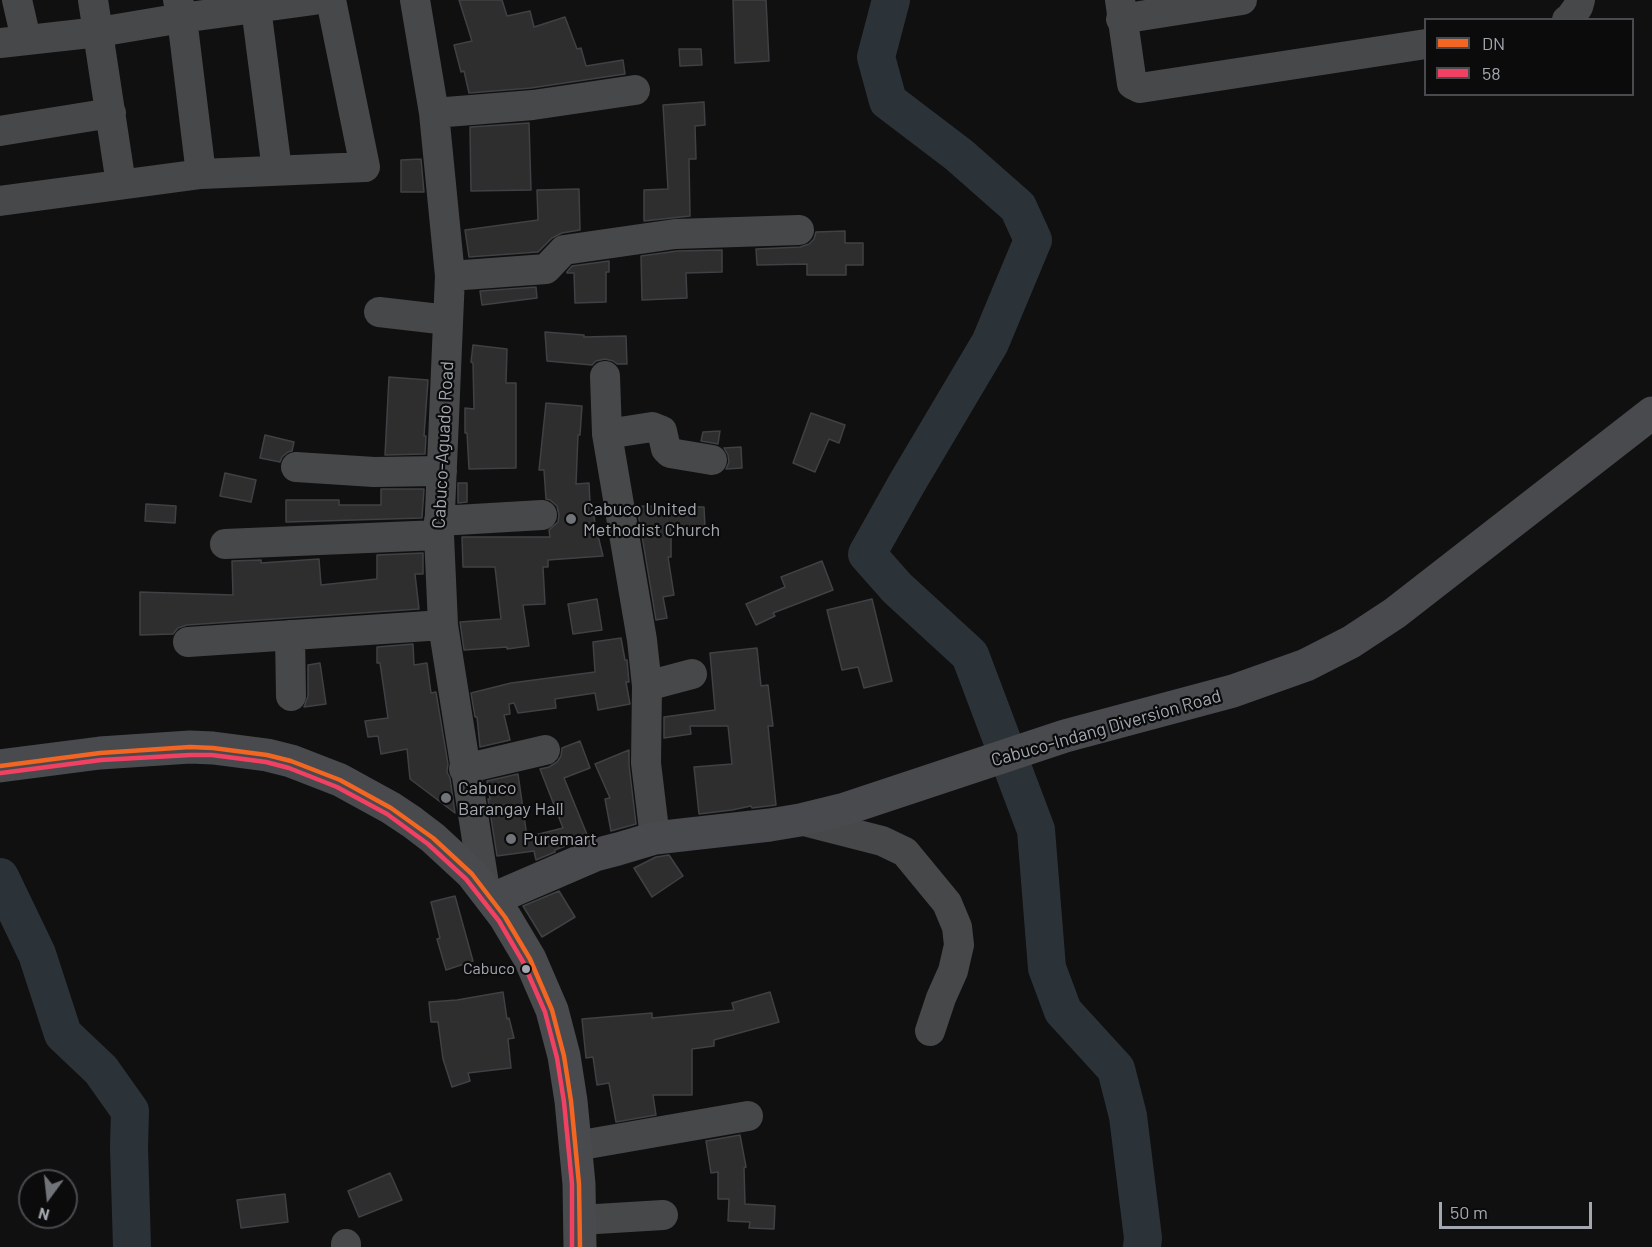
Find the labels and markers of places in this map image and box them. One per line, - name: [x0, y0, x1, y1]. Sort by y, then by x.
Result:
- place label: Cabuco United Methodist Church: [583, 498, 720, 540]
- marker: Cabuco United Methodist Church: [564, 512, 578, 526]
- place label: Cabuco Barangay Hall: [458, 777, 564, 820]
- marker: Cabuco Barangay Hall: [439, 791, 453, 805]
- place label: Puremart: [523, 828, 597, 850]
- marker: Puremart: [504, 832, 518, 846]
- place label: Cabuco: [463, 959, 515, 979]
- marker: Cabuco: [520, 963, 532, 975]

